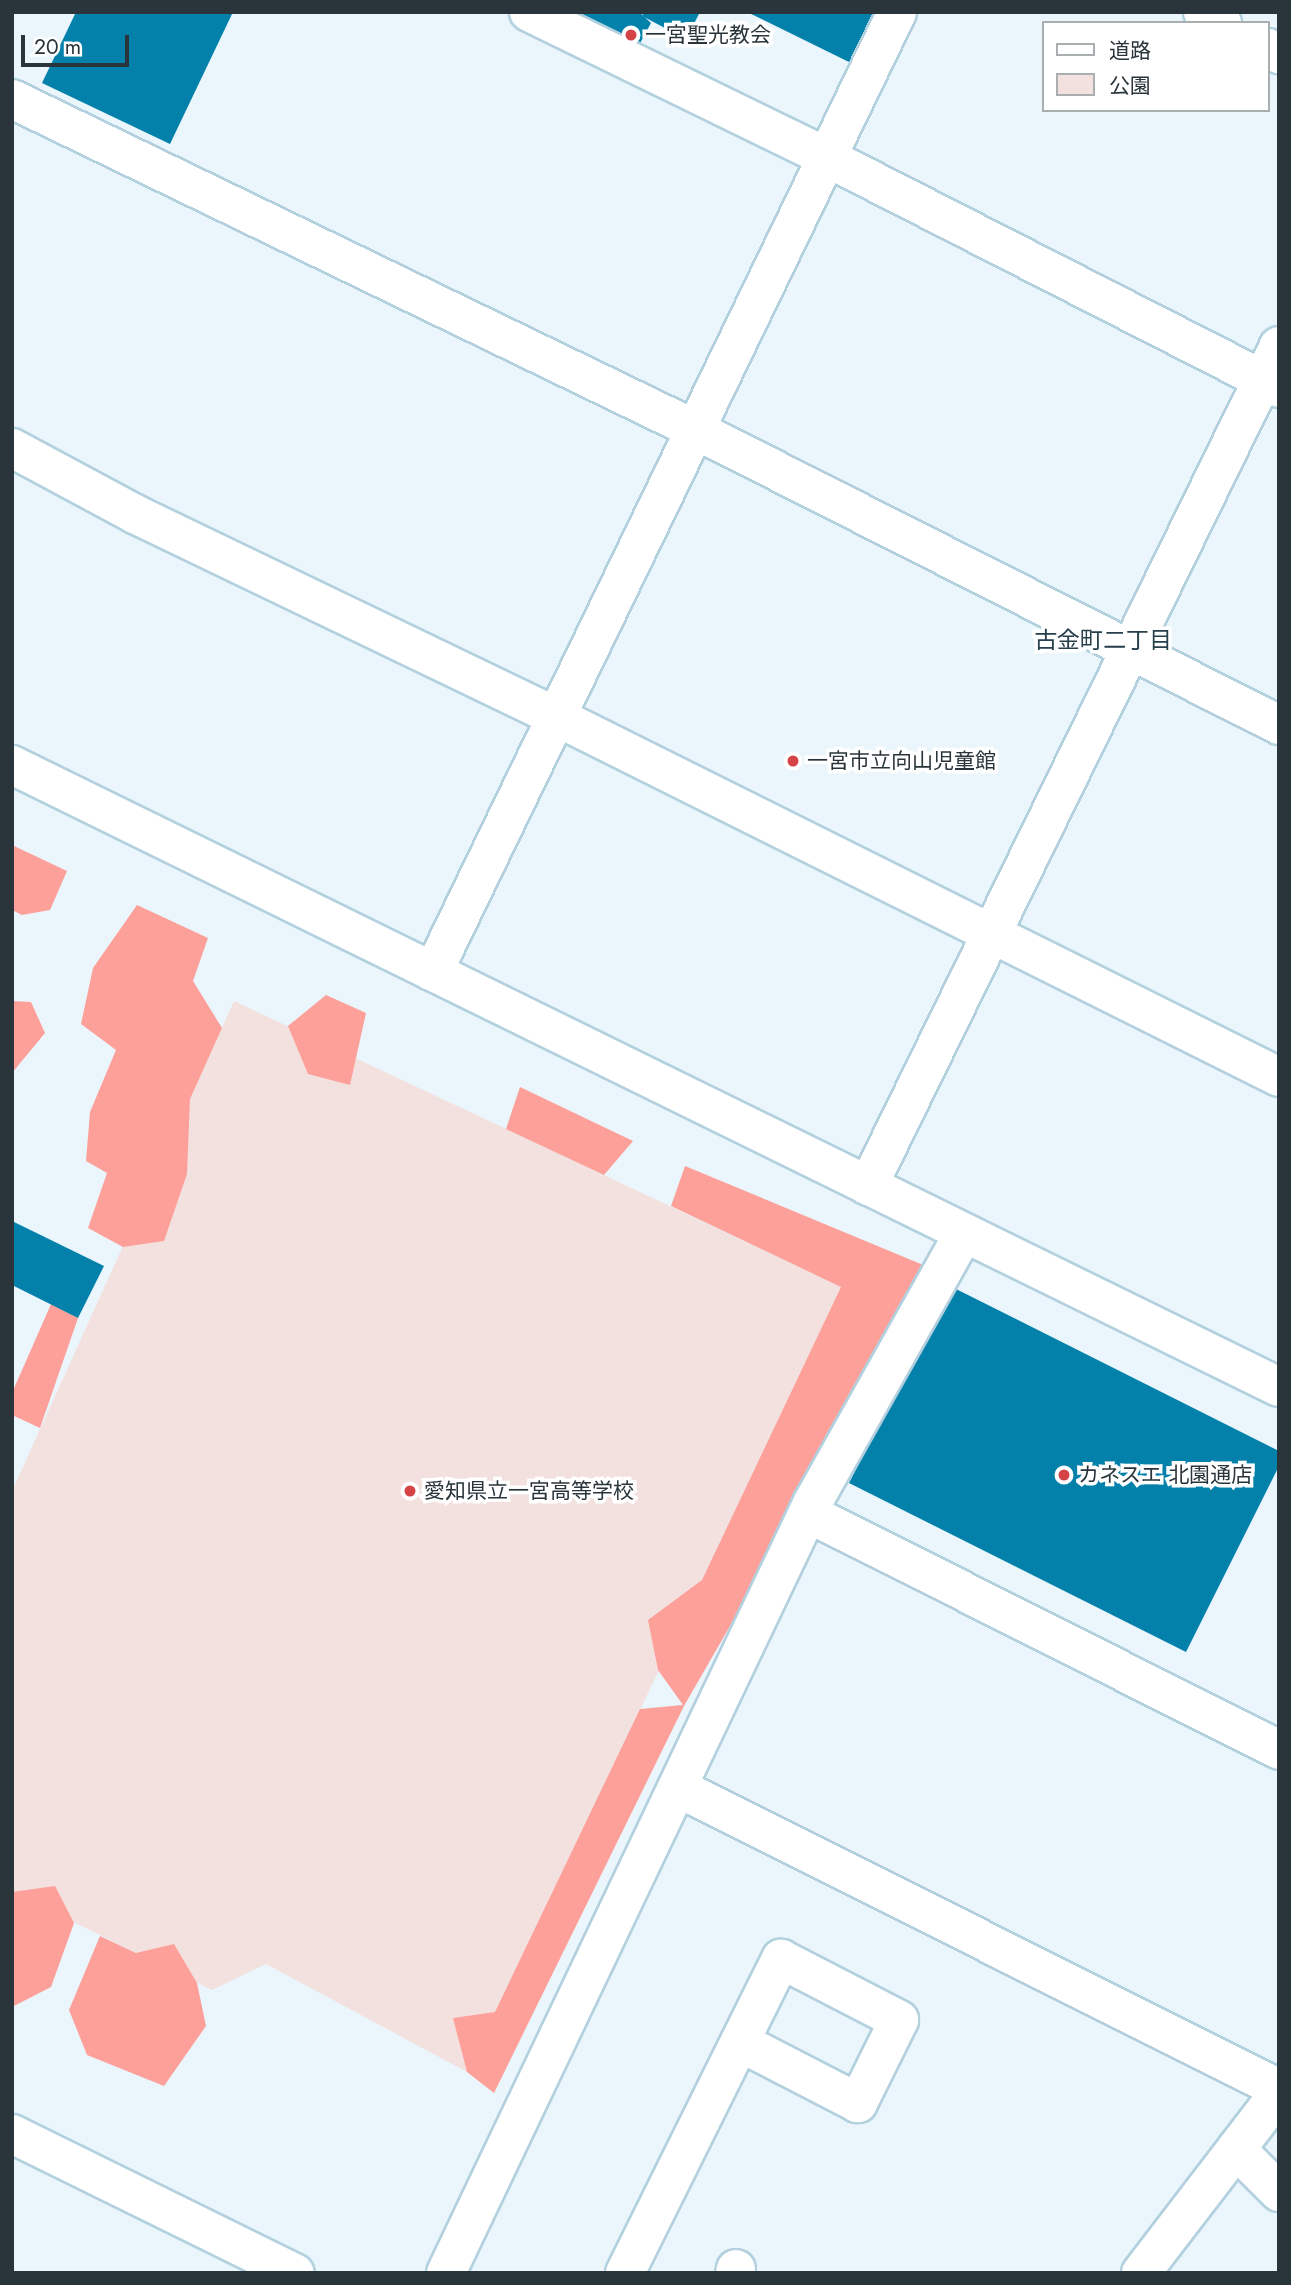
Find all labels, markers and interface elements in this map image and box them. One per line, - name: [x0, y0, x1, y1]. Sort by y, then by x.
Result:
- scale bar: [24, 21, 133, 65]
- legend: [1042, 21, 1270, 112]
- place label: 一宮聖光教会: [645, 22, 771, 48]
- marker: 一宮聖光教会: [623, 27, 639, 43]
- text: 20 m: [34, 32, 81, 62]
- text: 道路: [1109, 36, 1151, 66]
- text: 公園: [1109, 71, 1151, 101]
- district label: 古金町二丁目: [1034, 626, 1172, 654]
- place label: 一宮市立向山児童館: [807, 748, 996, 774]
- marker: 一宮市立向山児童館: [785, 753, 801, 769]
- place label: カネスエ 北園通店: [1078, 1462, 1252, 1488]
- marker: カネスエ 北園通店: [1056, 1467, 1072, 1483]
- place label: 愛知県立一宮高等学校: [424, 1478, 634, 1504]
- marker: 愛知県立一宮高等学校: [402, 1483, 418, 1499]

